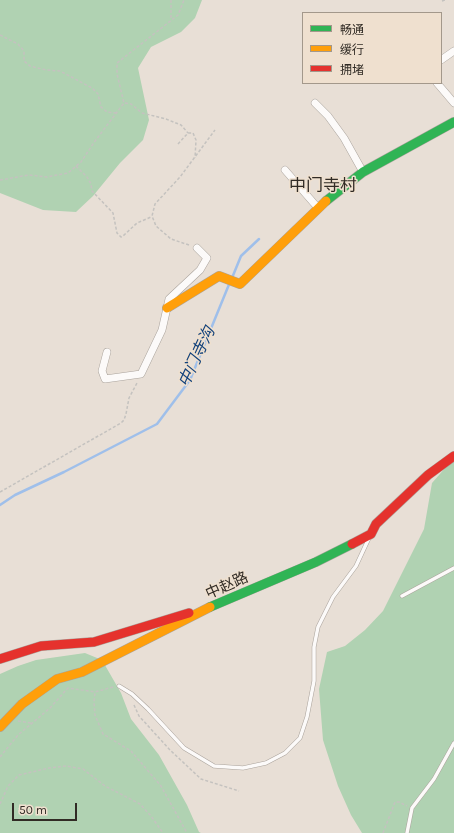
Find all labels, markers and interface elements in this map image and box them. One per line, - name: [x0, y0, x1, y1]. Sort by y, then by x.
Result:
- legend: [302, 12, 442, 84]
- text: 畅通: [340, 23, 364, 37]
- text: 缓行: [340, 43, 364, 57]
- text: 拥堵: [340, 63, 364, 77]
- district label: 中门寺村: [289, 176, 357, 196]
- water label: 中门寺沟: [175, 324, 219, 390]
- street label: 中赵路: [203, 569, 251, 603]
- scale bar: [14, 795, 79, 821]
- text: 50 m: [19, 803, 47, 817]

